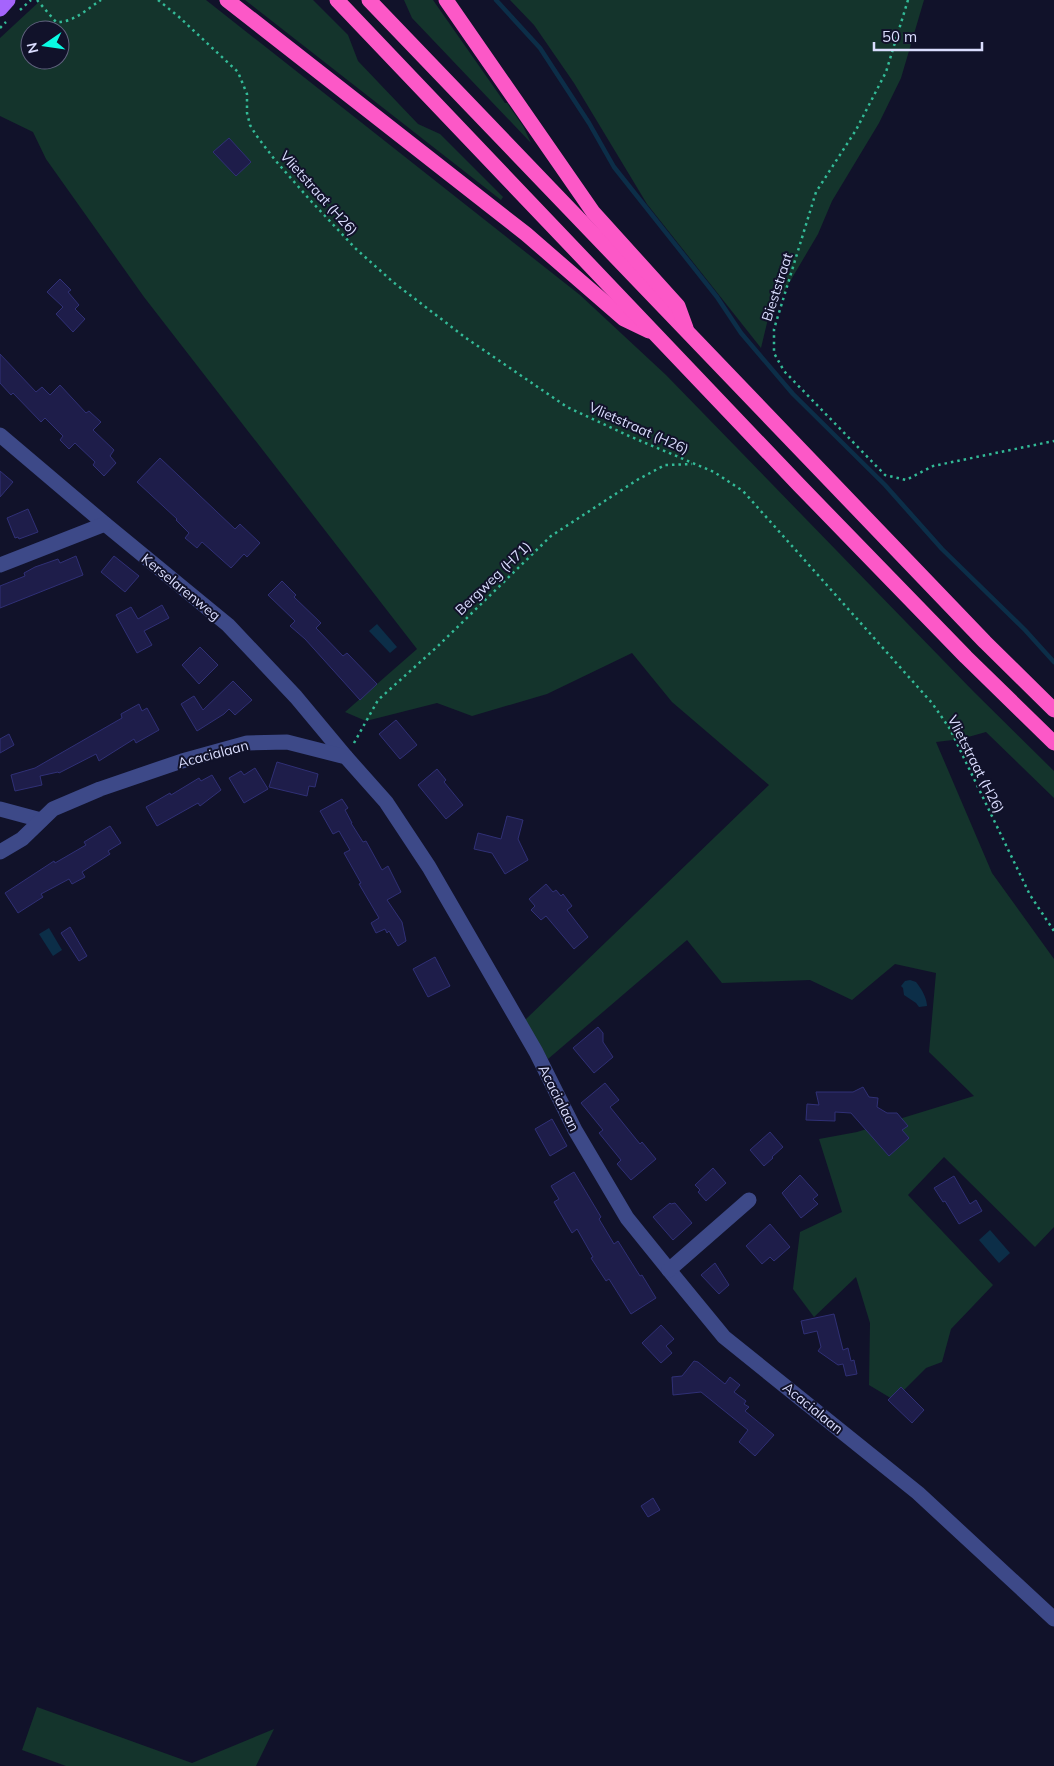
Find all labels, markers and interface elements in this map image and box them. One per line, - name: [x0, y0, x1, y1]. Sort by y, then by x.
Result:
- north arrow: [20, 20, 70, 70]
- scale bar: [874, 20, 982, 52]
- text: 50 m: [882, 27, 917, 46]
- text: N: [22, 41, 42, 55]
- street label: Vlietstraat (H26): [276, 147, 362, 239]
- street label: Bieststraat: [758, 250, 797, 323]
- street label: Vlietstraat (H26): [586, 398, 692, 458]
- street label: Bergweg (H71): [451, 537, 535, 619]
- street label: Kerselarenweg: [138, 550, 224, 624]
- street label: Vlietstraat (H26): [944, 712, 1008, 816]
- street label: Acacialaan: [176, 736, 250, 772]
- street label: Acacialaan: [535, 1062, 583, 1134]
- street label: Acacialaan: [779, 1378, 847, 1438]

